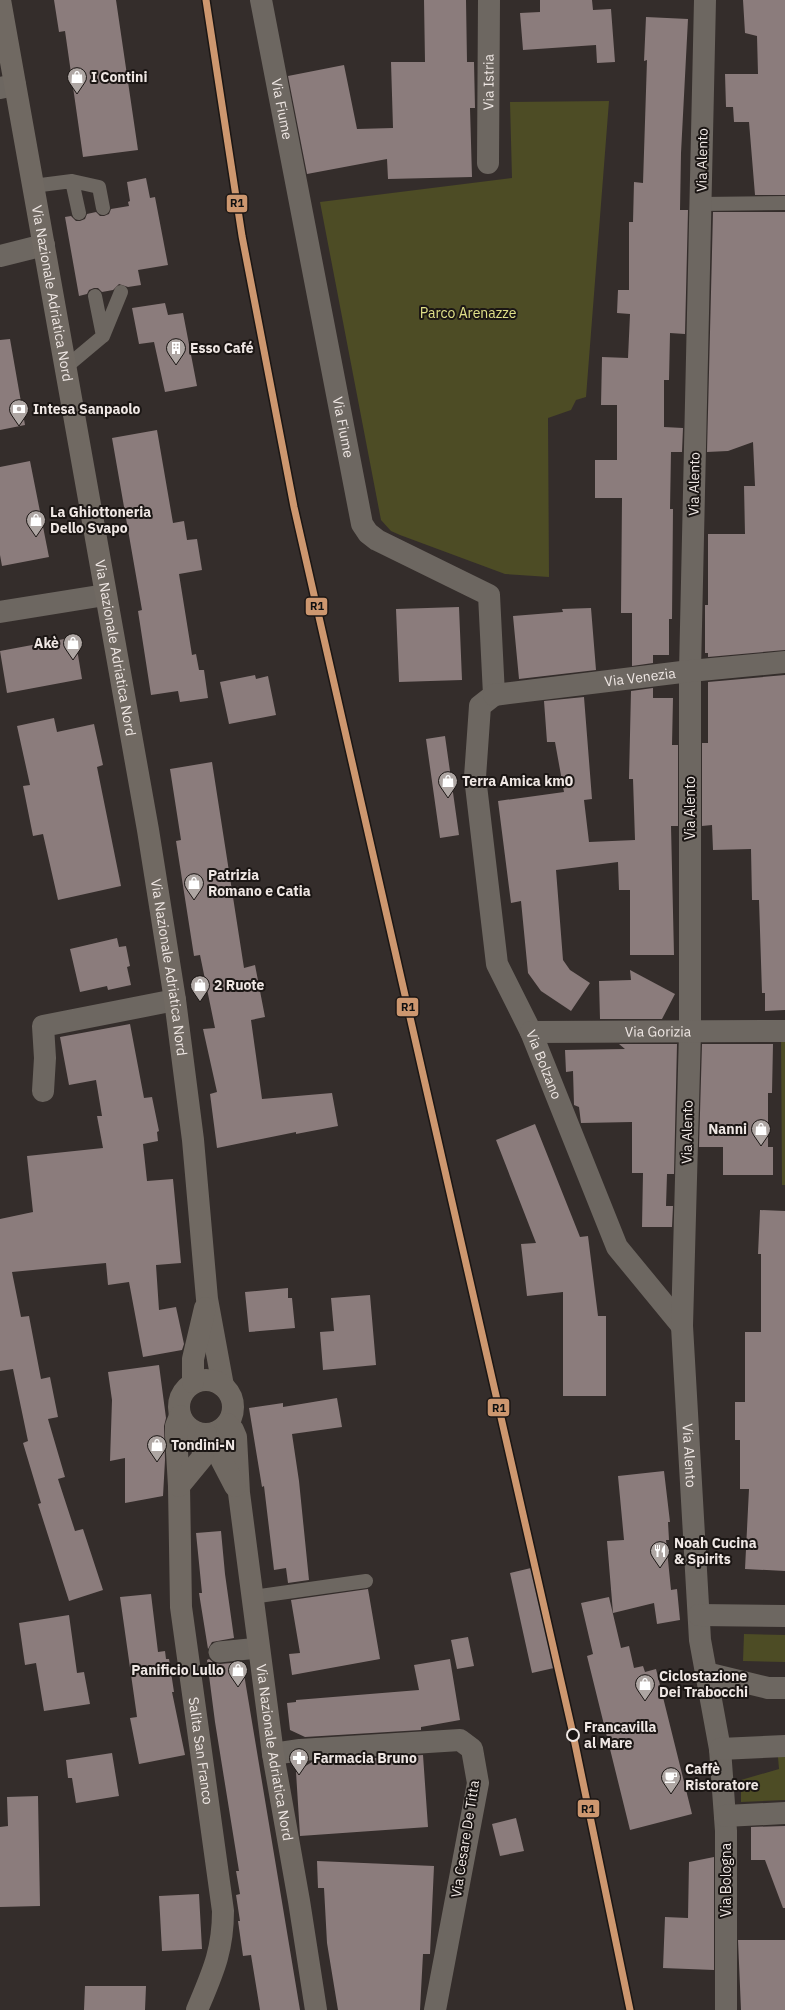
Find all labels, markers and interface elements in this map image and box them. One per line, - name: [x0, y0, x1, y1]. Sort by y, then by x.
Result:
- street label: Via Istria: [479, 53, 498, 110]
- shop icon: I Contini: [66, 66, 88, 94]
- place label: I Contini: [91, 68, 147, 86]
- street label: Via Fiume: [267, 77, 297, 141]
- street label: Via Alento: [692, 128, 712, 192]
- line badge: R1: [226, 194, 248, 213]
- text: R1: [230, 196, 244, 210]
- street label: Via Nazionale Adriatica Nord: [28, 204, 77, 383]
- park label: Parco Arenazze: [420, 304, 517, 322]
- building icon: Esso Café: [165, 337, 187, 365]
- place label: Esso Café: [190, 339, 254, 357]
- street label: Via Fiume: [329, 395, 358, 460]
- bank icon: Intesa Sanpaolo: [8, 398, 30, 426]
- place label: Intesa Sanpaolo: [33, 400, 141, 418]
- street label: Via Alento: [684, 452, 704, 516]
- place label: La Ghiottoneria Dello Svapo: [50, 503, 151, 537]
- shop icon: La Ghiottoneria Dello Svapo: [25, 509, 47, 537]
- street label: Via Nazionale Adriatica Nord: [91, 558, 140, 737]
- line badge: R1: [305, 597, 328, 616]
- text: R1: [310, 599, 324, 613]
- shop icon: Akè: [62, 632, 84, 660]
- place label: Akè: [34, 634, 59, 652]
- street label: Via Venezia: [603, 664, 677, 690]
- shop icon: Terra Amica km0: [437, 770, 459, 798]
- place label: Terra Amica km0: [462, 772, 573, 790]
- street label: Via Alento: [681, 776, 699, 840]
- place label: Patrizia Romano e Catia: [208, 866, 311, 900]
- shop icon: Patrizia Romano e Catia: [183, 872, 205, 900]
- street label: Via Nazionale Adriatica Nord: [147, 878, 191, 1057]
- shop icon: 2 Ruote: [189, 974, 211, 1002]
- place label: 2 Ruote: [214, 976, 265, 994]
- line badge: R1: [396, 997, 419, 1017]
- text: R1: [401, 1000, 415, 1014]
- street label: Via Gorizia: [625, 1022, 692, 1041]
- street label: Via Bolzano: [522, 1027, 566, 1102]
- street label: Via Alento: [677, 1100, 697, 1164]
- shop icon: Nanni: [750, 1118, 772, 1146]
- place label: Nanni: [708, 1120, 747, 1138]
- line badge: R1: [487, 1398, 510, 1417]
- text: R1: [492, 1401, 506, 1415]
- street label: Via Alento: [679, 1423, 700, 1488]
- shop icon: Tondini-N: [146, 1434, 168, 1462]
- place label: Tondini-N: [171, 1436, 235, 1454]
- place label: Noah Cucina & Spirits: [674, 1534, 757, 1568]
- restaurant icon: Noah Cucina & Spirits: [649, 1540, 671, 1568]
- shop icon: Panificio Lullo: [227, 1659, 249, 1687]
- place label: Panificio Lullo: [131, 1661, 224, 1679]
- street label: Via Nazionale Adriatica Nord: [252, 1663, 297, 1842]
- place label: Ciclostazione Dei Trabocchi: [659, 1667, 748, 1701]
- shop icon: Ciclostazione Dei Trabocchi: [634, 1673, 656, 1701]
- street label: Salita San Franco: [185, 1696, 217, 1806]
- place label: Francavilla al Mare: [584, 1718, 657, 1752]
- marker: Francavilla al Mare: [566, 1728, 580, 1742]
- pharmacy icon: Farmacia Bruno: [288, 1747, 310, 1775]
- place label: Farmacia Bruno: [313, 1749, 417, 1767]
- place label: Caffè Ristoratore: [685, 1760, 759, 1794]
- cafe icon: Caffè Ristoratore: [660, 1766, 682, 1794]
- street label: Via Cesare De Titta: [447, 1779, 483, 1899]
- line badge: R1: [577, 1799, 600, 1818]
- text: R1: [581, 1802, 595, 1816]
- street label: Via Bologna: [717, 1842, 735, 1917]

